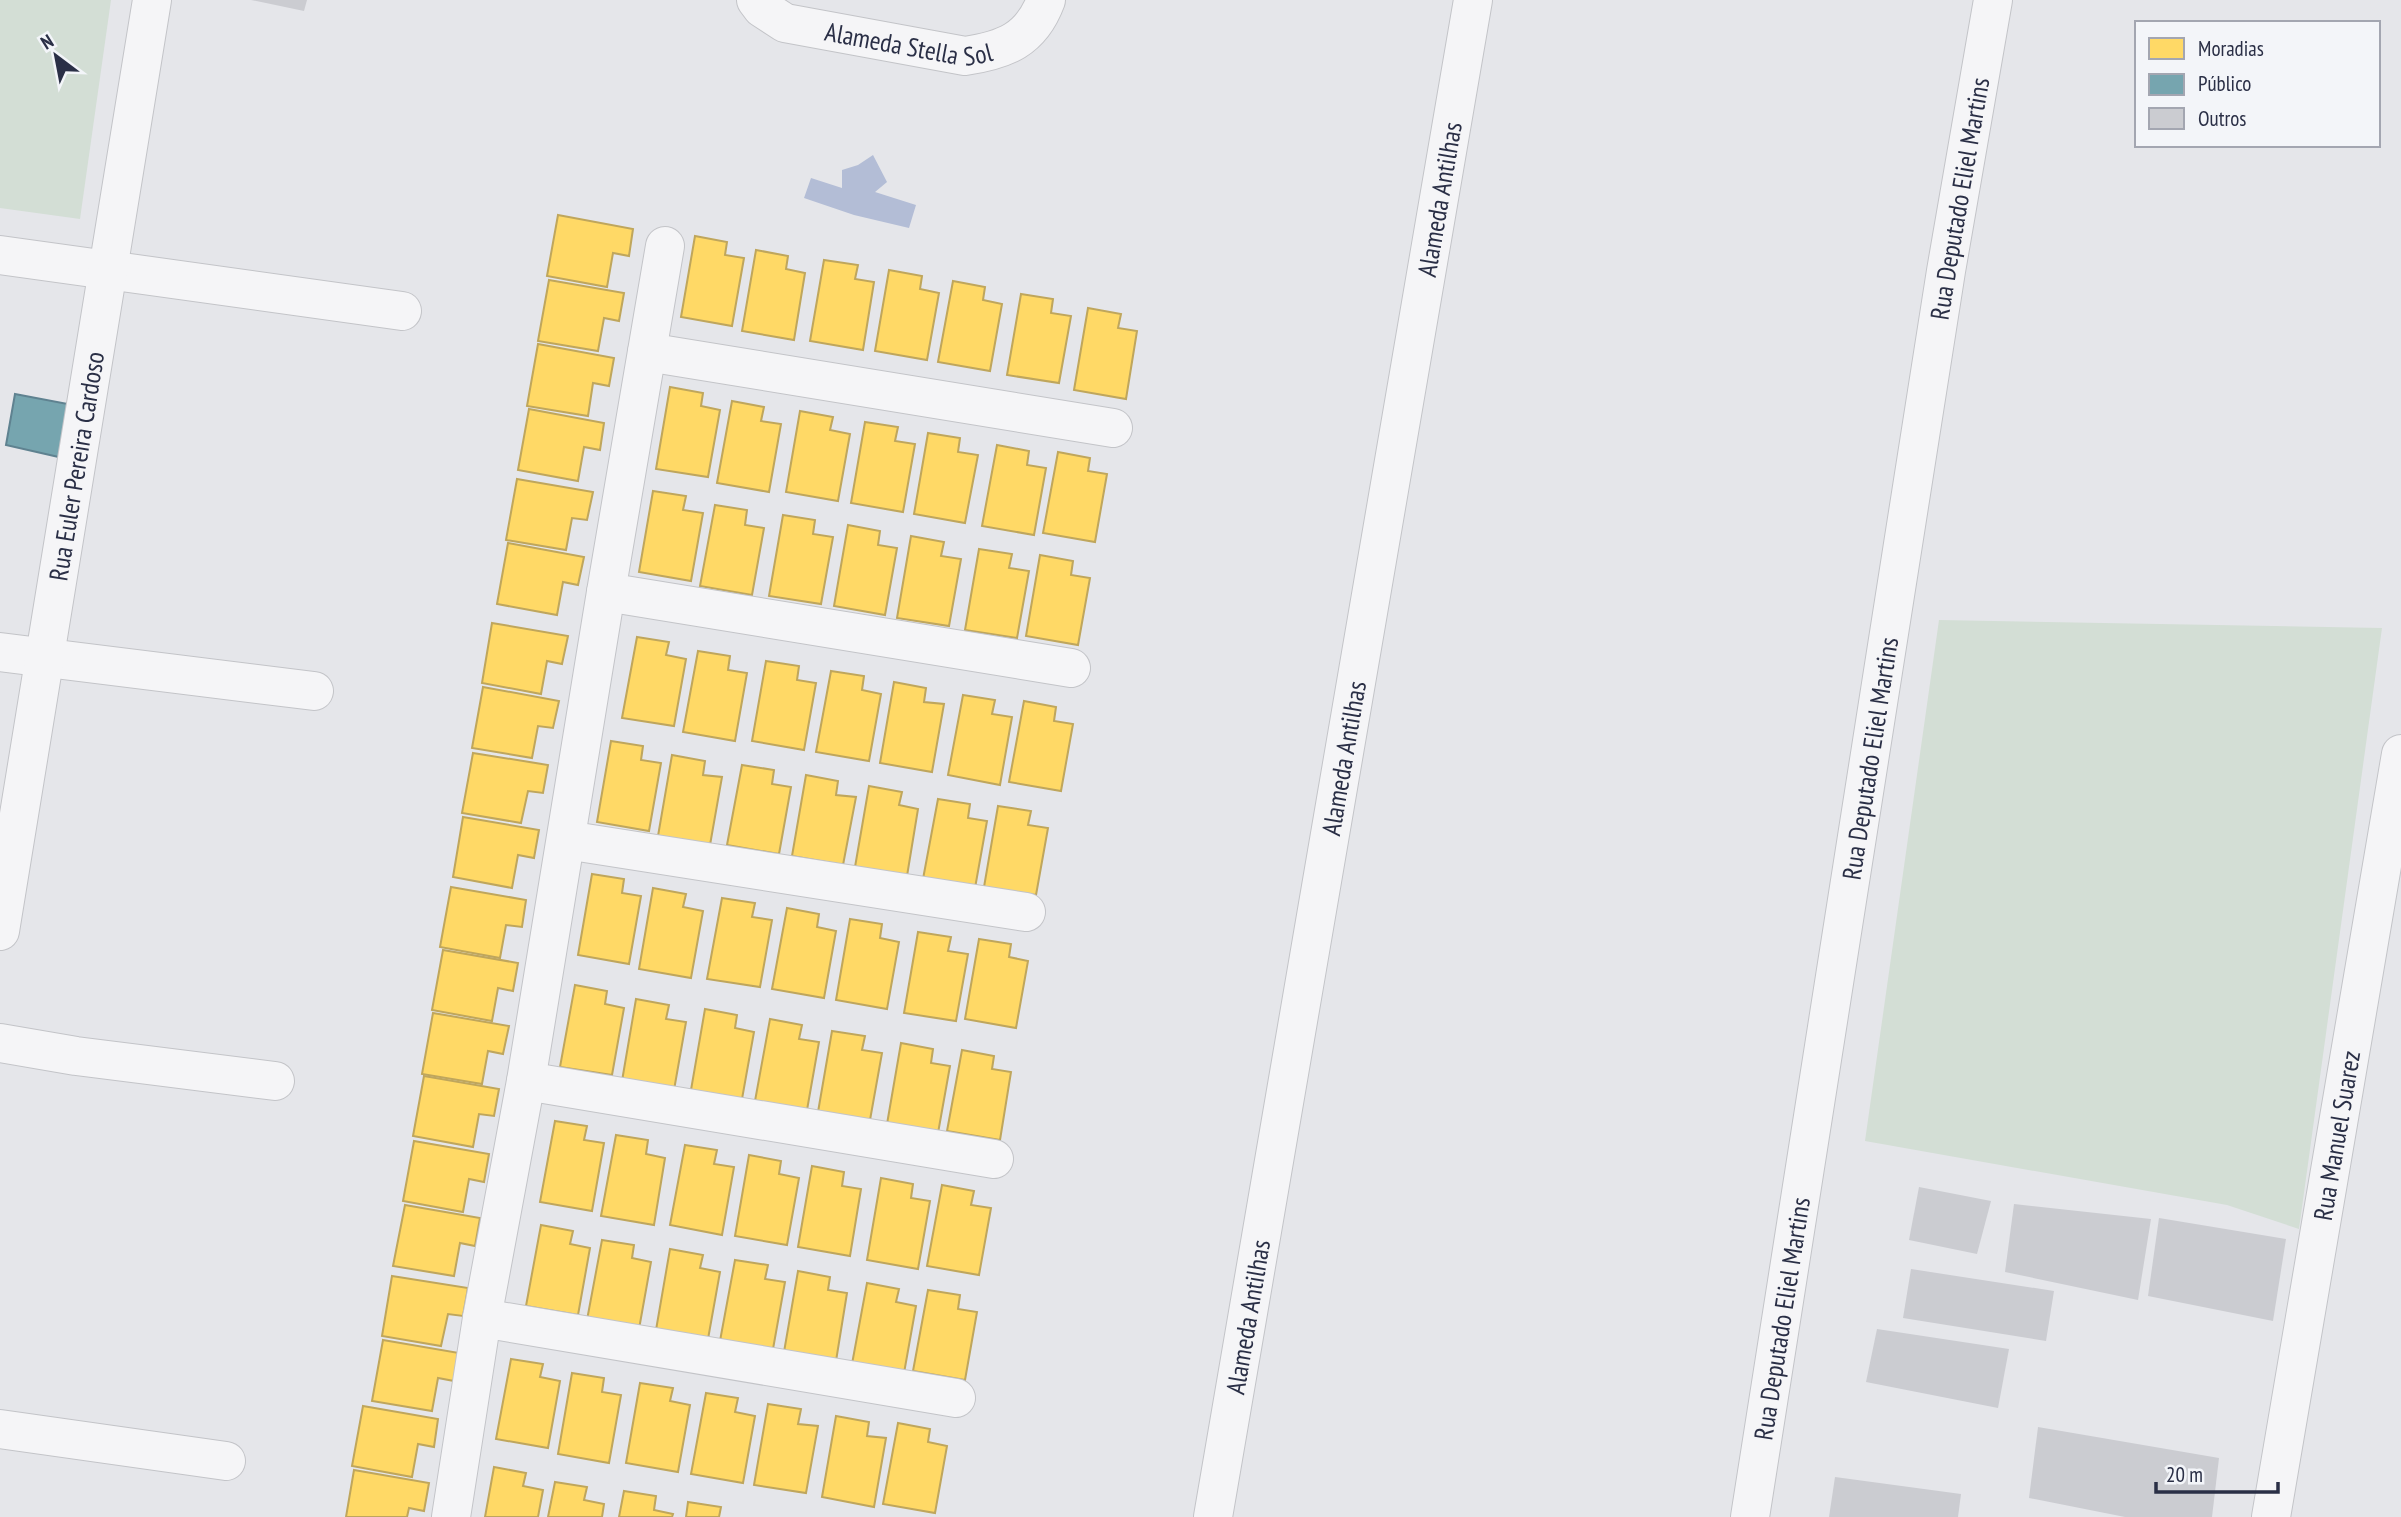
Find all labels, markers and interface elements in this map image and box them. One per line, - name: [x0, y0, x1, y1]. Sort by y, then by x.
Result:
- street label: Alameda Stella Sol: [822, 14, 996, 73]
- north arrow: [21, 21, 91, 91]
- legend: [2135, 21, 2380, 147]
- text: N: [36, 29, 58, 54]
- text: Moradias: [2198, 35, 2264, 62]
- text: Público: [2198, 70, 2251, 97]
- street label: Rua Deputado Eliel Martins: [1922, 75, 1996, 322]
- text: Outros: [2198, 105, 2246, 132]
- street label: Alameda Antilhas: [1409, 119, 1468, 279]
- street label: Rua Euler Pereira Cardoso: [41, 349, 111, 583]
- street label: Rua Deputado Eliel Martins: [1834, 635, 1905, 882]
- street label: Alameda Antilhas: [1314, 678, 1373, 838]
- street label: Rua Manuel Suarez: [2305, 1048, 2367, 1223]
- street label: Rua Deputado Eliel Martins: [1746, 1195, 1817, 1442]
- street label: Alameda Antilhas: [1218, 1237, 1277, 1397]
- scale bar: [2156, 1450, 2278, 1494]
- text: 20 m: [2166, 1461, 2203, 1488]

